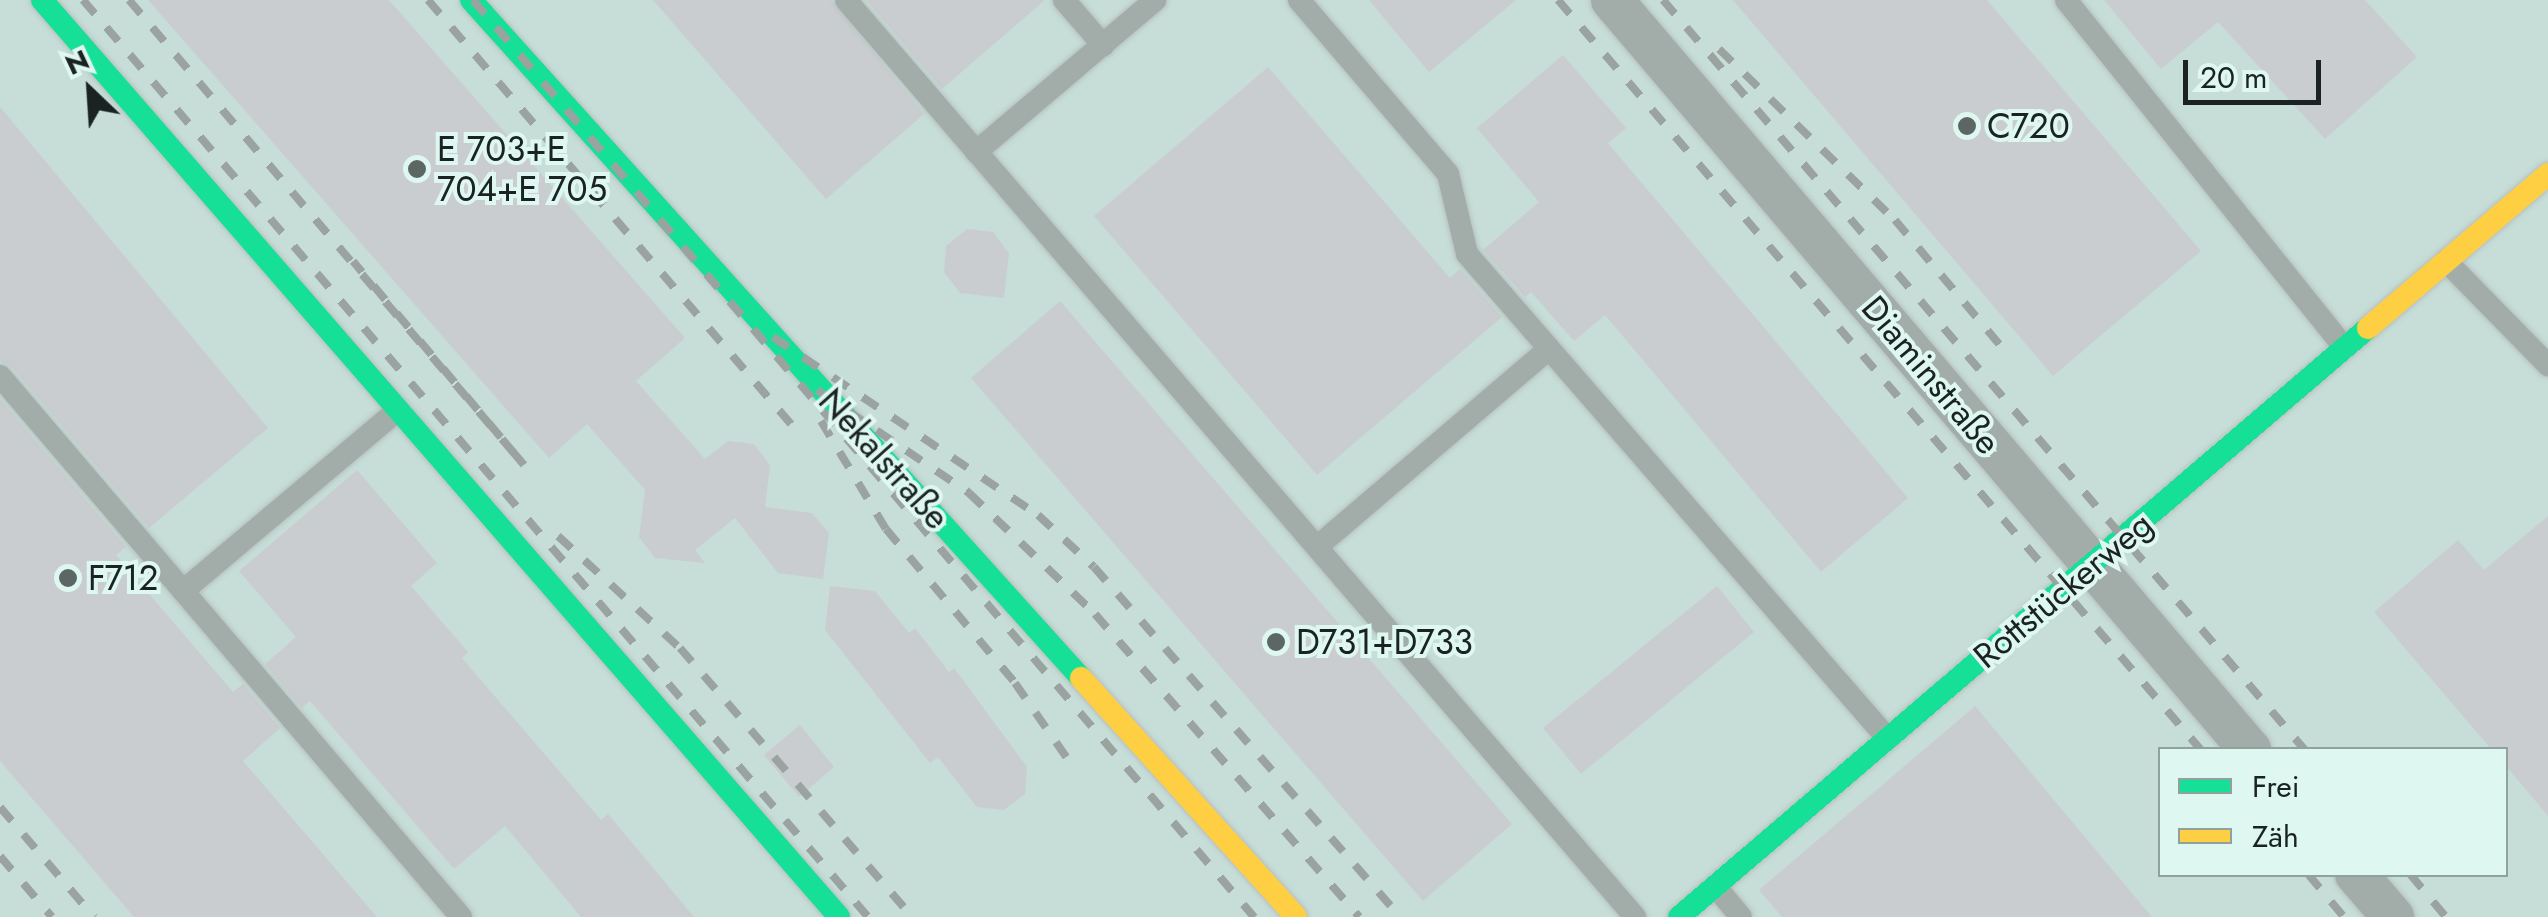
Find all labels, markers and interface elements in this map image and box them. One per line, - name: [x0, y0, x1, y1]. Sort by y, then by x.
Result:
- text: N: [58, 39, 96, 86]
- north arrow: [40, 40, 140, 140]
- scale bar: [2188, 40, 2326, 102]
- text: 20 m: [2200, 56, 2267, 99]
- place label: C720: [1987, 105, 2070, 147]
- marker: C720: [1956, 115, 1978, 137]
- place label: E 703+E 704+E 705: [437, 128, 607, 210]
- marker: E 703+E 704+E 705: [406, 158, 428, 180]
- street label: Diaminstraße: [1853, 287, 2009, 463]
- street label: Nekalstraße: [810, 380, 958, 538]
- street label: Rottstückerweg: [1965, 503, 2161, 677]
- place label: F712: [88, 557, 158, 599]
- marker: F712: [57, 567, 79, 589]
- place label: D731+D733: [1296, 621, 1473, 663]
- marker: D731+D733: [1265, 631, 1287, 653]
- legend: [2158, 747, 2508, 877]
- text: Frei: [2252, 765, 2300, 808]
- text: Zäh: [2252, 815, 2299, 858]

